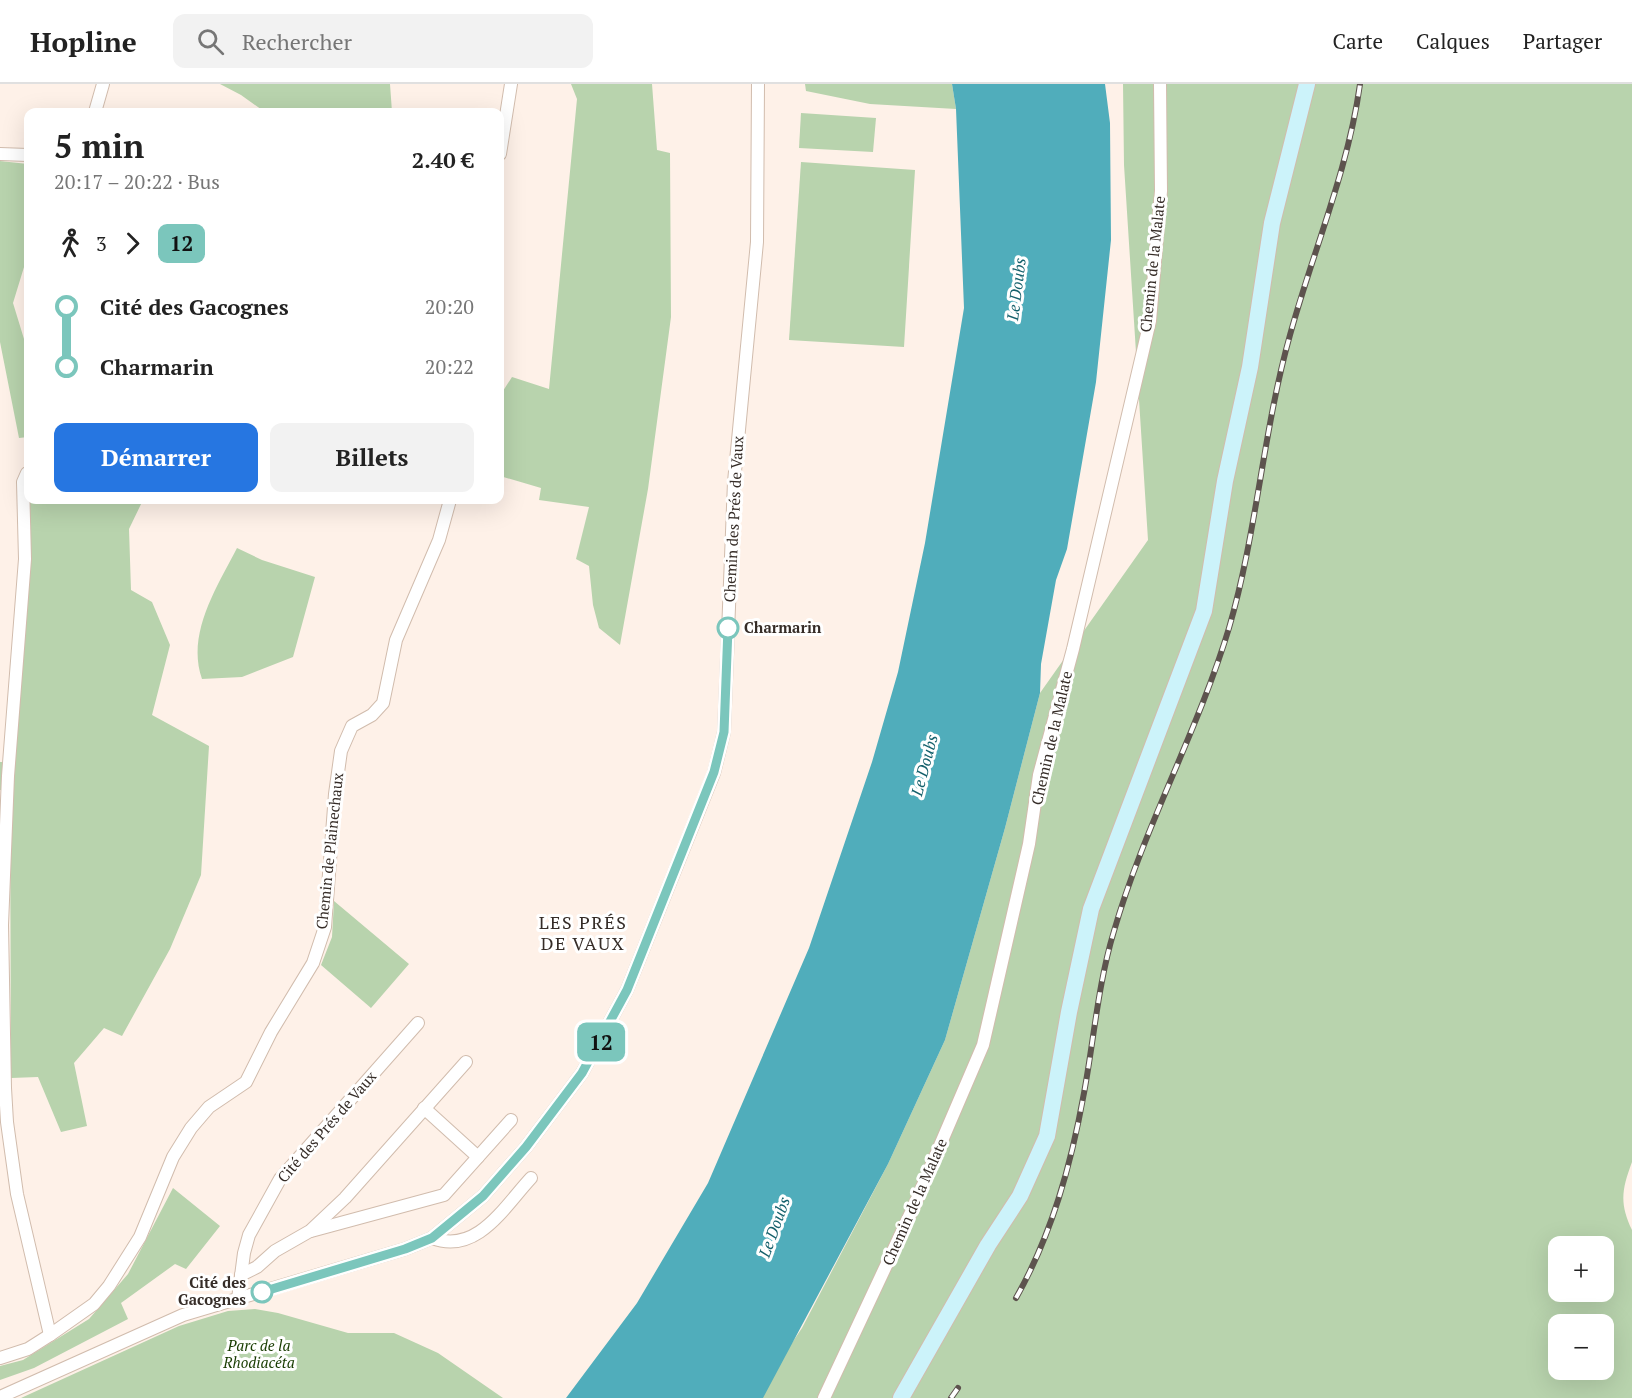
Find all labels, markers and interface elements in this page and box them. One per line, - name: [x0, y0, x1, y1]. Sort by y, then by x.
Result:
- search box: [173, 14, 593, 68]
- text: Hopline: [30, 23, 137, 60]
- icon: search: [194, 25, 227, 58]
- text: Rechercher: [242, 27, 352, 56]
- text: Carte: [1333, 27, 1383, 55]
- text: Calques: [1416, 27, 1490, 55]
- text: Partager: [1523, 27, 1602, 55]
- text: 5 min: [54, 124, 144, 167]
- text: 2.40 €: [412, 145, 474, 174]
- text: 20:17 – 20:22 · Bus: [54, 168, 220, 195]
- street label: Chemin de la Malate: [1135, 195, 1169, 333]
- icon: walk: [54, 227, 87, 260]
- icon: forward: [116, 227, 149, 260]
- text: 12: [170, 229, 193, 257]
- text: 3: [96, 230, 107, 257]
- water label: Le Doubs: [1001, 256, 1031, 323]
- text: Cité des Gacognes: [100, 292, 289, 321]
- text: 20:20: [425, 293, 474, 320]
- text: Charmarin: [100, 352, 214, 381]
- text: 20:22: [425, 353, 474, 380]
- button: Démarrer: [54, 423, 258, 492]
- button: Billets: [270, 423, 474, 492]
- street label: Chemin des Prés de Vaux: [719, 435, 747, 603]
- marker: Charmarin: [717, 617, 739, 639]
- place label: Charmarin: [744, 617, 822, 637]
- street label: Chemin de la Malate: [1026, 669, 1076, 807]
- water label: Le Doubs: [905, 731, 943, 799]
- street label: Chemin de Plainechaux: [311, 771, 347, 930]
- district label: LES PRÉS DE VAUX: [539, 910, 627, 955]
- line badge: 12: [574, 1022, 628, 1062]
- text: 12: [589, 1028, 613, 1056]
- street label: Cité des Prés de Vaux: [272, 1066, 380, 1186]
- street label: Chemin de la Malate: [877, 1135, 951, 1268]
- water label: Le Doubs: [753, 1193, 795, 1261]
- map controls: [1548, 1236, 1614, 1380]
- button: +: [1548, 1236, 1614, 1302]
- place label: Cité des Gacognes: [178, 1272, 246, 1309]
- marker: Cité des Gacognes: [251, 1281, 273, 1303]
- button: −: [1548, 1314, 1614, 1380]
- park label: Parc de la Rhodiacéta: [222, 1335, 295, 1372]

